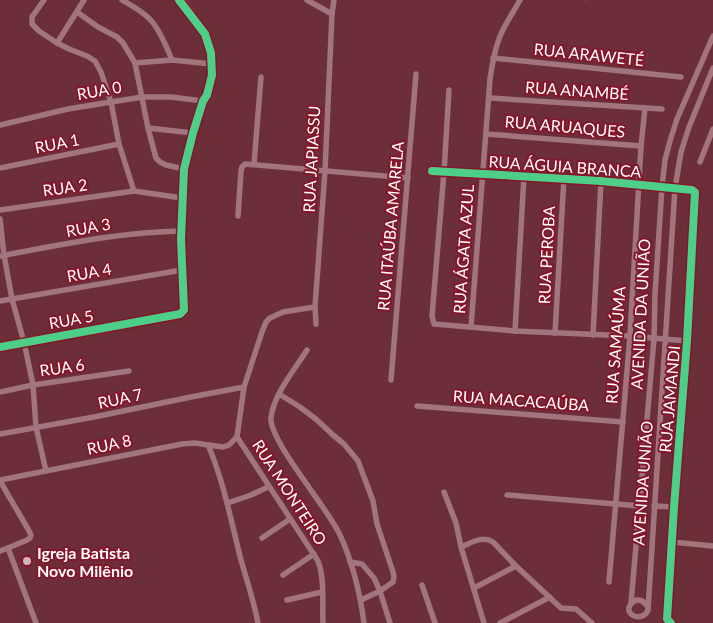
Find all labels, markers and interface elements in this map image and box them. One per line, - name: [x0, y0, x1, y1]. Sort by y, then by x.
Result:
- street label: RUA ARAWETÉ: [533, 39, 645, 69]
- street label: RUA 0: [75, 77, 123, 103]
- street label: RUA ANAMBÉ: [525, 77, 629, 103]
- street label: RUA JAPIASSU: [299, 105, 323, 213]
- street label: RUA ARUAQUES: [504, 111, 626, 141]
- street label: RUA 1: [33, 129, 81, 157]
- street label: RUA ITAÚBA AMARELA: [373, 140, 407, 311]
- street label: RUA ÁGUIA BRANCA: [488, 151, 642, 181]
- street label: RUA 2: [41, 174, 89, 200]
- street label: RUA ÁGATA AZUL: [449, 184, 477, 314]
- street label: RUA PEROBA: [534, 205, 558, 305]
- street label: RUA 3: [64, 214, 112, 240]
- street label: AVENIDA DA UNIÃO: [627, 238, 653, 390]
- street label: RUA 4: [65, 259, 113, 285]
- street label: RUA SAMAÚMA: [601, 285, 629, 405]
- street label: RUA 5: [47, 306, 95, 332]
- street label: RUA JAMANDI: [655, 345, 683, 453]
- street label: RUA 6: [38, 354, 86, 380]
- street label: RUA 7: [96, 384, 144, 412]
- street label: RUA MACACAÚBA: [452, 386, 590, 414]
- street label: AVENIDA UNIÃO: [628, 420, 656, 546]
- street label: RUA 8: [85, 430, 133, 458]
- street label: RUA MONTEIRO: [249, 436, 331, 548]
- place label: Igreja Batista Novo Milênio: [37, 543, 133, 580]
- marker: Igreja Batista Novo Milênio: [21, 555, 33, 567]

